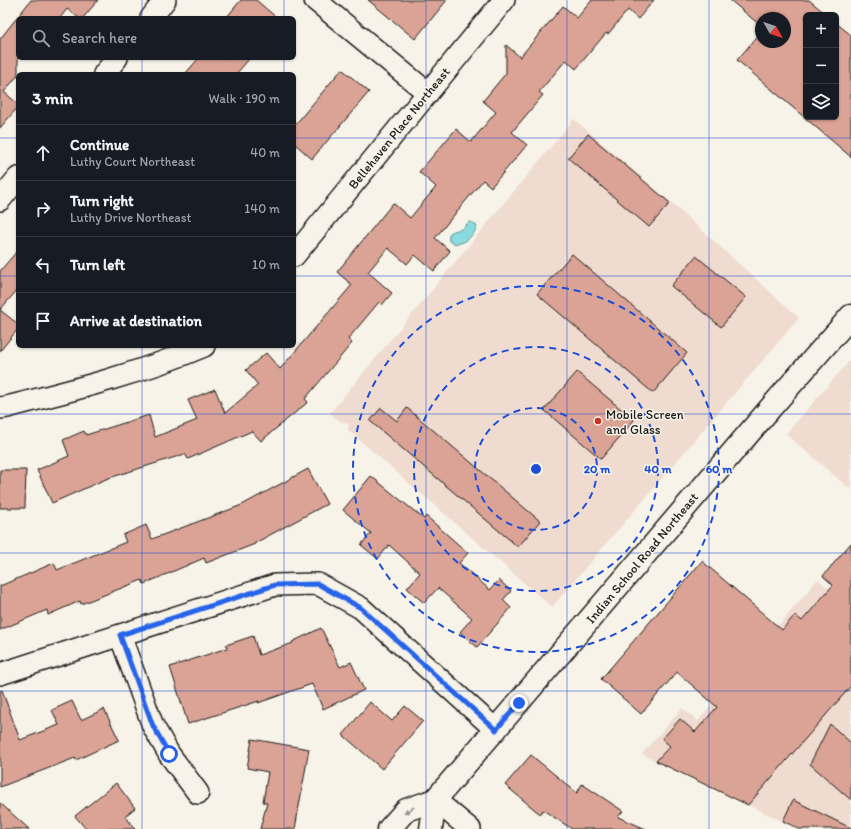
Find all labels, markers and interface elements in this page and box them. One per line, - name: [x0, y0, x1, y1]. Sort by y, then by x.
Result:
- north arrow: [755, 12, 791, 48]
- map controls: [803, 12, 839, 120]
- button: +: [803, 12, 839, 48]
- search box: [16, 16, 296, 60]
- icon: search: [30, 27, 52, 49]
- text: Search here: [62, 29, 137, 47]
- button: −: [803, 48, 839, 84]
- street label: Bellehaven Place Northeast: [345, 64, 453, 192]
- button: layers: [803, 84, 839, 120]
- text: 3 min: [32, 88, 73, 108]
- text: Walk · 190 m: [209, 91, 280, 106]
- text: Continue: [70, 136, 129, 154]
- icon: ahead: [32, 142, 54, 164]
- text: 40 m: [250, 145, 280, 160]
- text: Luthy Court Northeast: [70, 154, 195, 169]
- text: Turn right: [70, 192, 134, 210]
- icon: right: [32, 198, 54, 220]
- text: 140 m: [244, 201, 280, 216]
- text: Luthy Drive Northeast: [70, 210, 192, 225]
- icon: left: [32, 254, 54, 276]
- text: Turn left: [70, 256, 125, 274]
- text: 10 m: [252, 257, 280, 272]
- icon: arrive: [32, 310, 54, 332]
- text: Arrive at destination: [70, 312, 202, 330]
- place label: Mobile Screen and Glass: [606, 407, 684, 437]
- marker: Mobile Screen and Glass: [593, 416, 603, 426]
- centre of rings: [529, 462, 543, 476]
- text: 20 m: [584, 462, 611, 476]
- text: 40 m: [644, 462, 673, 476]
- text: 60 m: [706, 462, 733, 476]
- street label: Indian School Road Northeast: [583, 489, 701, 626]
- route end: [510, 694, 528, 712]
- route start: [160, 745, 178, 763]
- one-way arrow: [403, 807, 415, 813]

